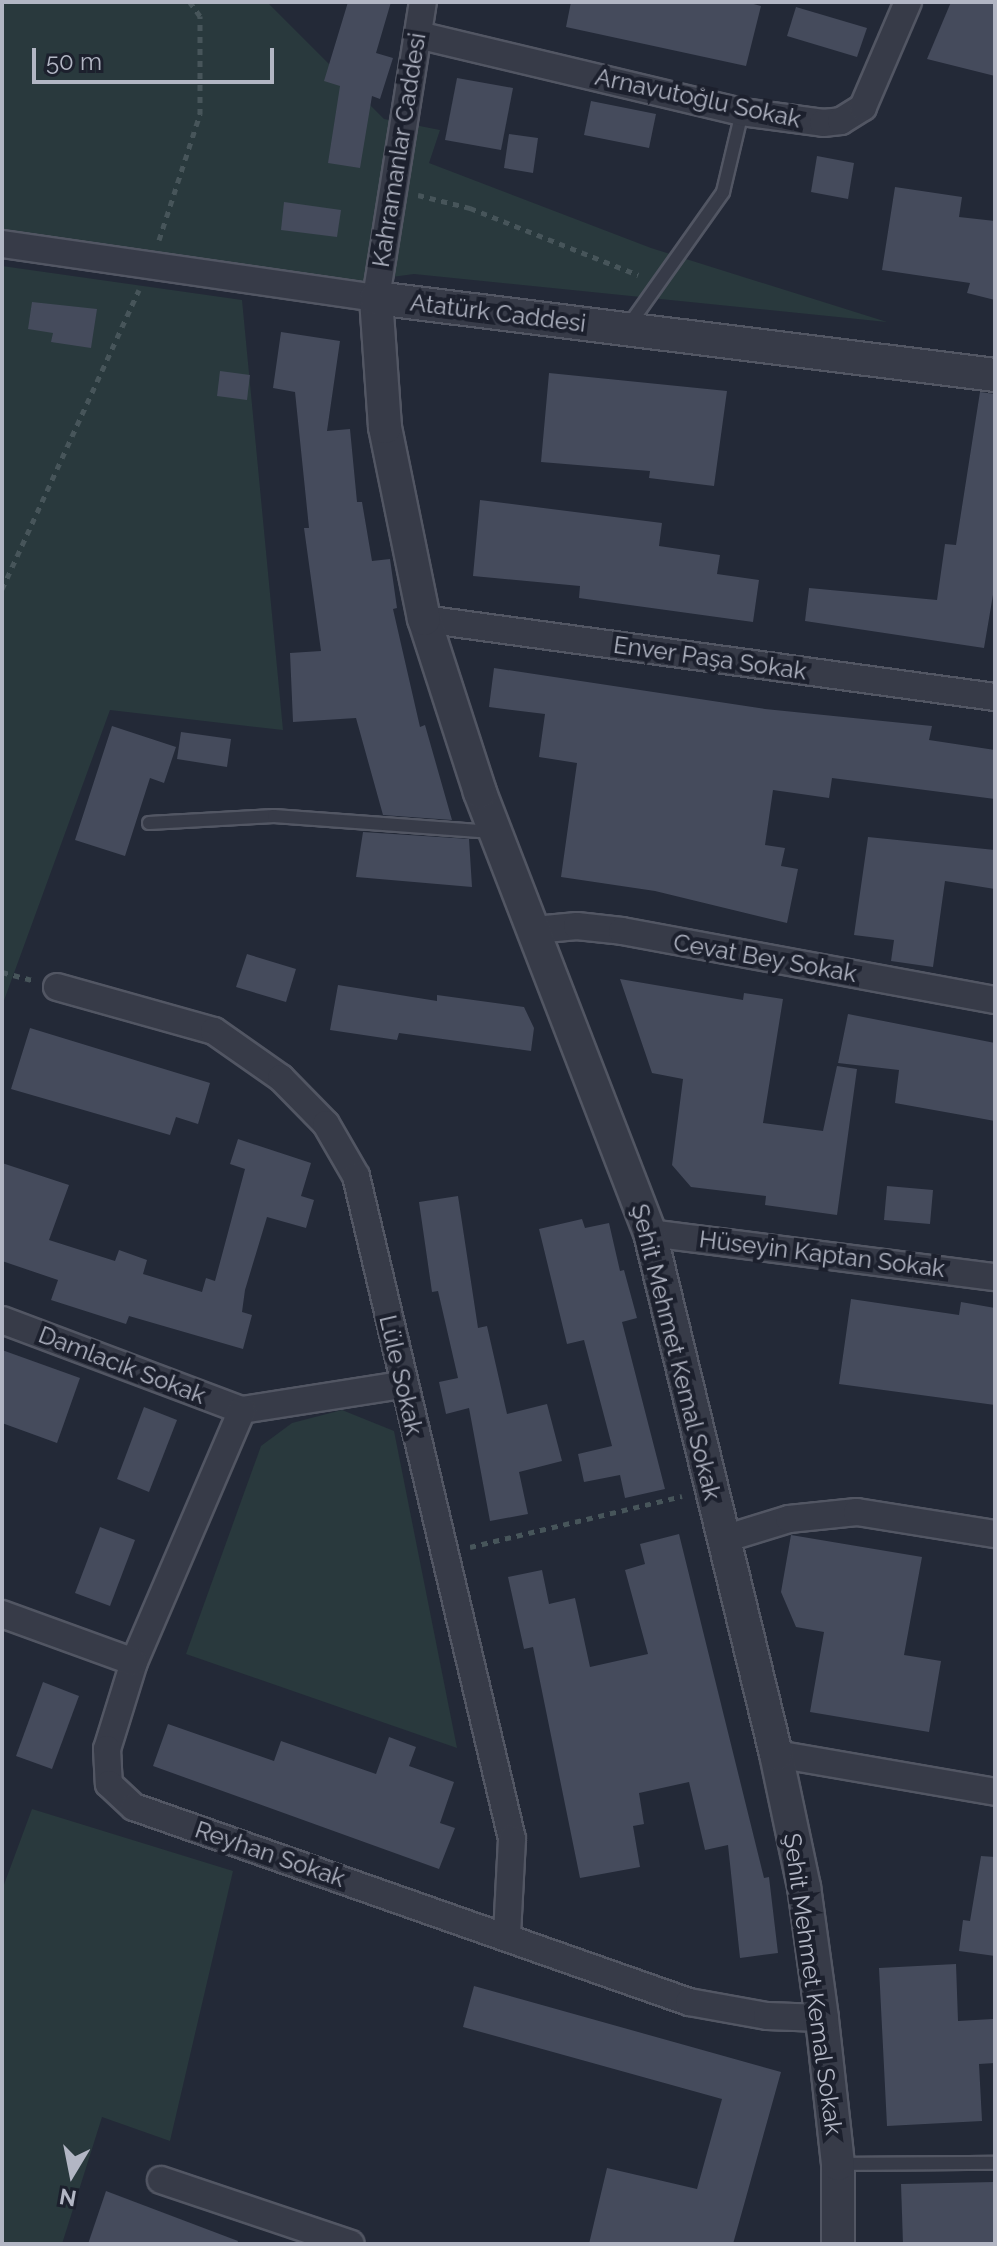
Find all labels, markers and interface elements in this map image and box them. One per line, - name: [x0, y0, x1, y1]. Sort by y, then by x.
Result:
- street label: Kahramanlar Caddesi: [366, 30, 432, 270]
- scale bar: [36, 32, 278, 82]
- text: 50 m: [46, 47, 102, 76]
- street label: Arnavutoğlu Sokak: [593, 62, 803, 134]
- street label: Atatürk Caddesi: [409, 288, 587, 338]
- street label: Enver Paşa Sokak: [611, 630, 809, 686]
- street label: Cevat Bey Sokak: [671, 928, 859, 988]
- street label: Şehit Mehmet Kemal Sokak: [625, 1201, 727, 1503]
- street label: Hüseyin Kaptan Sokak: [698, 1225, 946, 1283]
- street label: Lüle Sokak: [373, 1312, 429, 1438]
- street label: Damlacık Sokak: [35, 1320, 209, 1410]
- street label: Reyhan Sokak: [191, 1815, 349, 1893]
- street label: Şehit Mehmet Kemal Sokak: [778, 1831, 848, 2137]
- north arrow: [32, 2134, 112, 2214]
- text: N: [57, 2183, 78, 2212]

